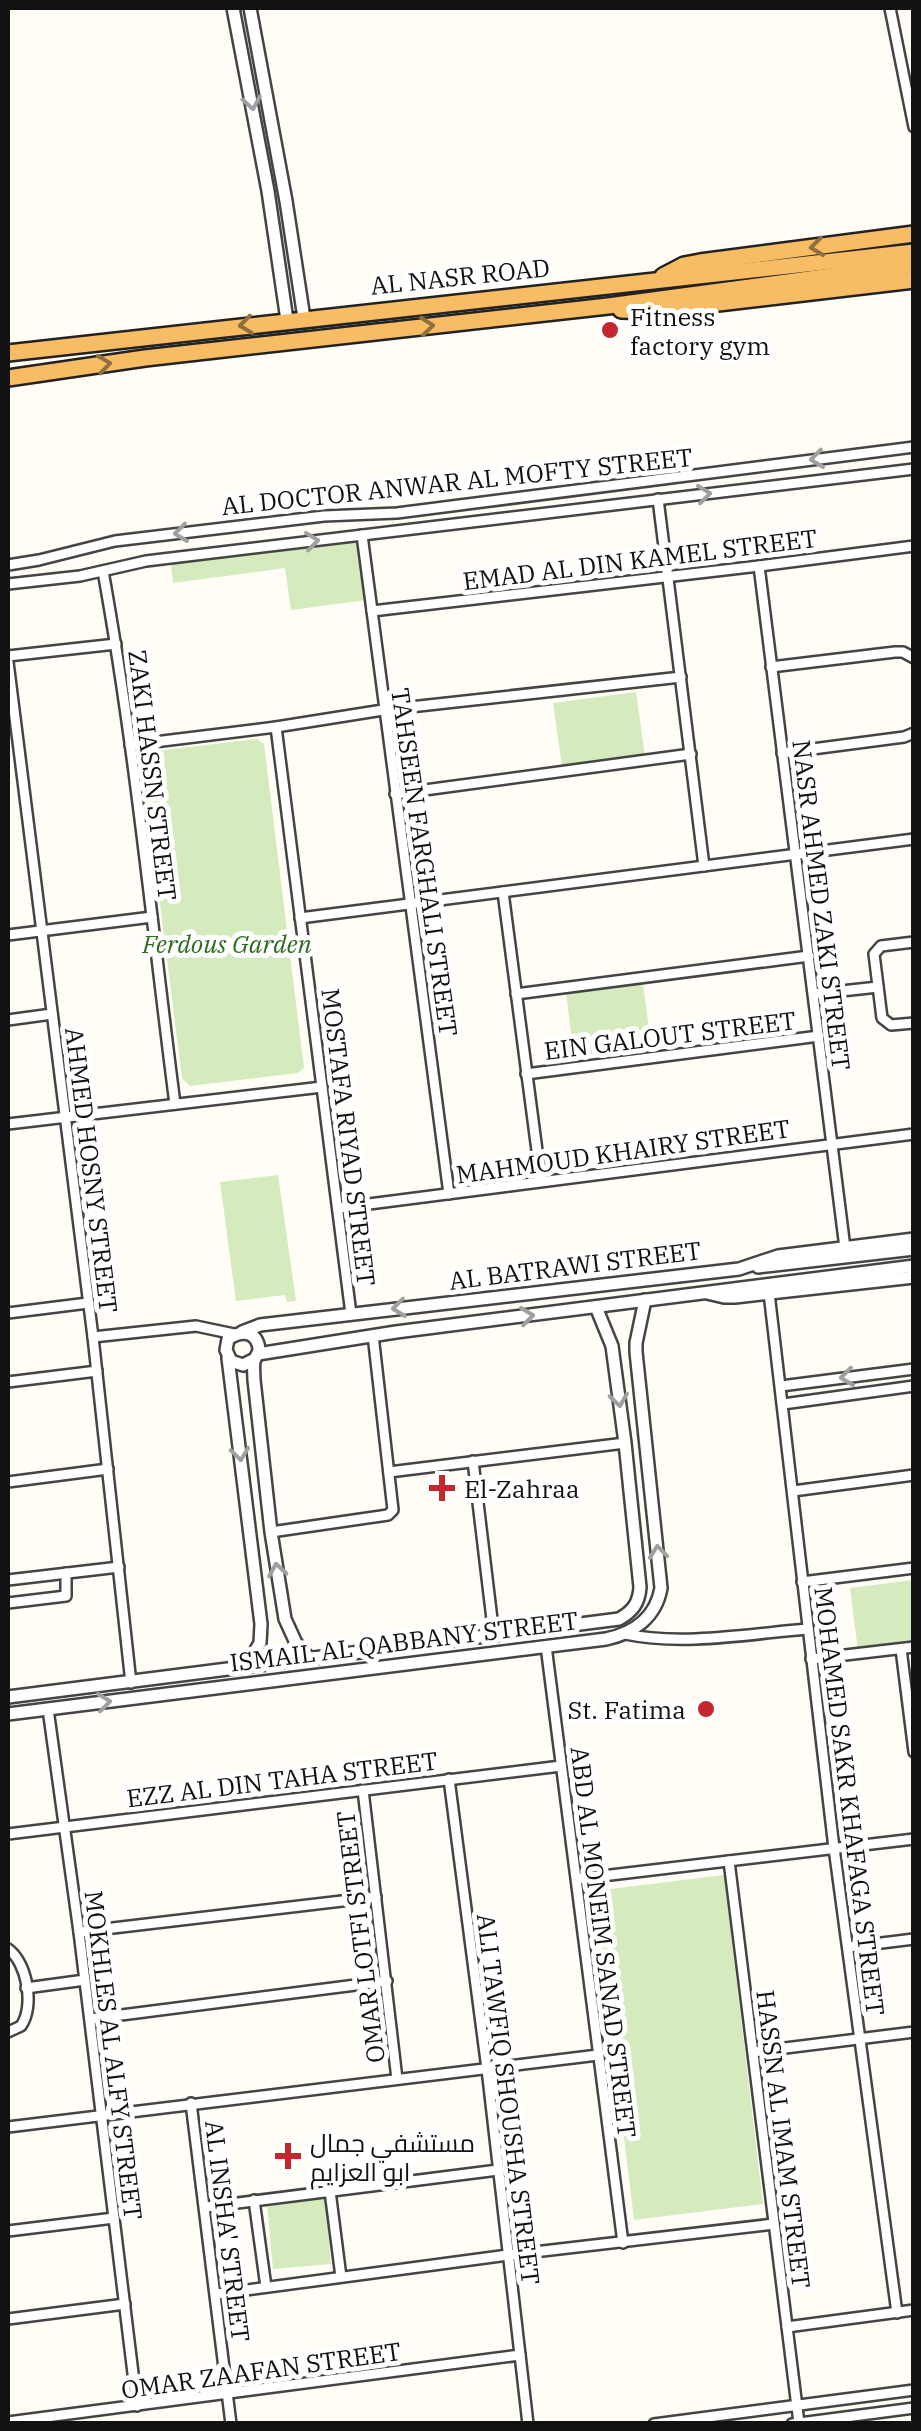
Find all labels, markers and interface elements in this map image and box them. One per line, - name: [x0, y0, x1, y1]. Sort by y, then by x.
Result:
- one-way arrow: [241, 95, 262, 111]
- one-way arrow: [808, 236, 824, 257]
- street label: AL NASR ROAD: [369, 250, 551, 302]
- place label: Fitness factory gym: [630, 300, 770, 362]
- one-way arrow: [237, 314, 253, 335]
- one-way arrow: [419, 316, 435, 337]
- marker: Fitness factory gym: [599, 319, 621, 341]
- one-way arrow: [96, 354, 112, 375]
- street label: AL DOCTOR ANWAR AL MOFTY STREET: [220, 440, 694, 522]
- one-way arrow: [808, 448, 824, 469]
- one-way arrow: [696, 484, 712, 505]
- street label: EMAD AL DIN KAMEL STREET: [461, 521, 819, 597]
- one-way arrow: [173, 522, 189, 543]
- one-way arrow: [304, 531, 320, 552]
- street label: ZAKI HASSN STREET: [121, 648, 185, 902]
- street label: TAHSEEN FARGHALI STREET: [384, 686, 466, 1038]
- street label: NASR AHMED ZAKI STREET: [785, 738, 859, 1072]
- park label: Ferdous Garden: [141, 927, 312, 960]
- street label: MOSTAFA RIYAD STREET: [314, 986, 384, 1288]
- street label: EIN GALOUT STREET: [542, 1003, 798, 1067]
- street label: AHMED HOSNY STREET: [58, 1025, 126, 1315]
- street label: MAHMOUD KHAIRY STREET: [454, 1111, 792, 1191]
- street label: AL BATRAWI STREET: [447, 1233, 703, 1297]
- one-way arrow: [390, 1297, 406, 1318]
- one-way arrow: [519, 1306, 536, 1327]
- one-way arrow: [839, 1366, 855, 1387]
- one-way arrow: [608, 1392, 629, 1409]
- one-way arrow: [229, 1447, 250, 1463]
- place label: El-Zahraa: [464, 1472, 580, 1505]
- marker: El-Zahraa: [429, 1475, 455, 1501]
- one-way arrow: [648, 1544, 669, 1560]
- one-way arrow: [267, 1561, 288, 1578]
- street label: MOHAMED SAKR KHAFAGA STREET: [807, 1585, 893, 2017]
- street label: ISMAIL AL QABBANY STREET: [228, 1603, 580, 1679]
- one-way arrow: [97, 1692, 113, 1713]
- place label: St. Fatima: [567, 1693, 686, 1726]
- marker: St. Fatima: [695, 1698, 717, 1720]
- street label: EZZ AL DIN TAHA STREET: [125, 1744, 439, 1814]
- street label: ABD AL MONEIM SANAD STREET: [564, 1745, 644, 2139]
- street label: OMAR LOTFI STREET: [328, 1809, 392, 2065]
- street label: MOKHLES AL ALFY STREET: [77, 1889, 151, 2221]
- street label: ALI TAWFIQ SHOUSHA STREET: [470, 1912, 548, 2286]
- street label: HASSN AL IMAM STREET: [749, 1988, 819, 2290]
- street label: AL INSHA' STREET: [198, 2118, 258, 2344]
- place label: مستشفي جمال ابو العزايم: [310, 2126, 475, 2190]
- marker: مستشفي جمال ابو العزايم: [275, 2143, 301, 2169]
- street label: OMAR ZAAFAN STREET: [119, 2334, 403, 2406]

